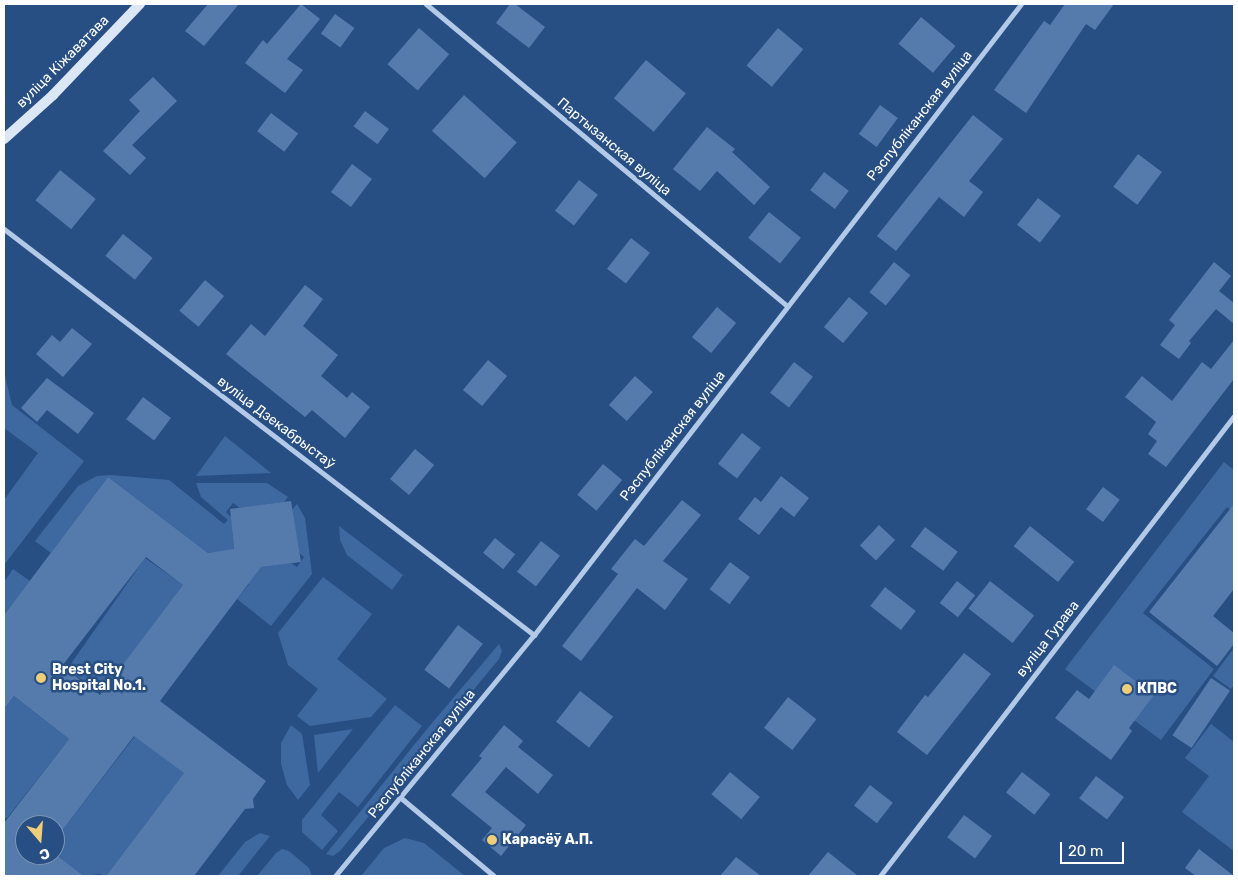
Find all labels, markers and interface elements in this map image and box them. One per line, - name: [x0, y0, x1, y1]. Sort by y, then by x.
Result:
- street label: вуліца Кіжаватава: [13, 12, 113, 112]
- street label: Рэспубліканская вуліца: [864, 47, 976, 185]
- street label: Партызанская вуліца: [554, 94, 674, 200]
- street label: Рэспубліканская вуліца: [617, 367, 729, 505]
- street label: вуліца Дзекабрыстаў: [214, 373, 338, 473]
- street label: вуліца Гурава: [1013, 598, 1083, 680]
- place label: Brest City Hospital No.1.: [52, 662, 146, 694]
- marker: Brest City Hospital No.1.: [34, 671, 48, 685]
- place label: КПВС: [1137, 681, 1177, 697]
- marker: КПВС: [1121, 683, 1133, 695]
- street label: Рэспубліканская вуліца: [365, 686, 479, 822]
- north arrow: [15, 815, 65, 865]
- place label: Карасёў А.П.: [502, 832, 593, 848]
- scale bar: [1063, 832, 1127, 864]
- marker: Карасёў А.П.: [486, 834, 498, 846]
- text: 20 m: [1068, 842, 1103, 860]
- text: С: [37, 844, 52, 863]

